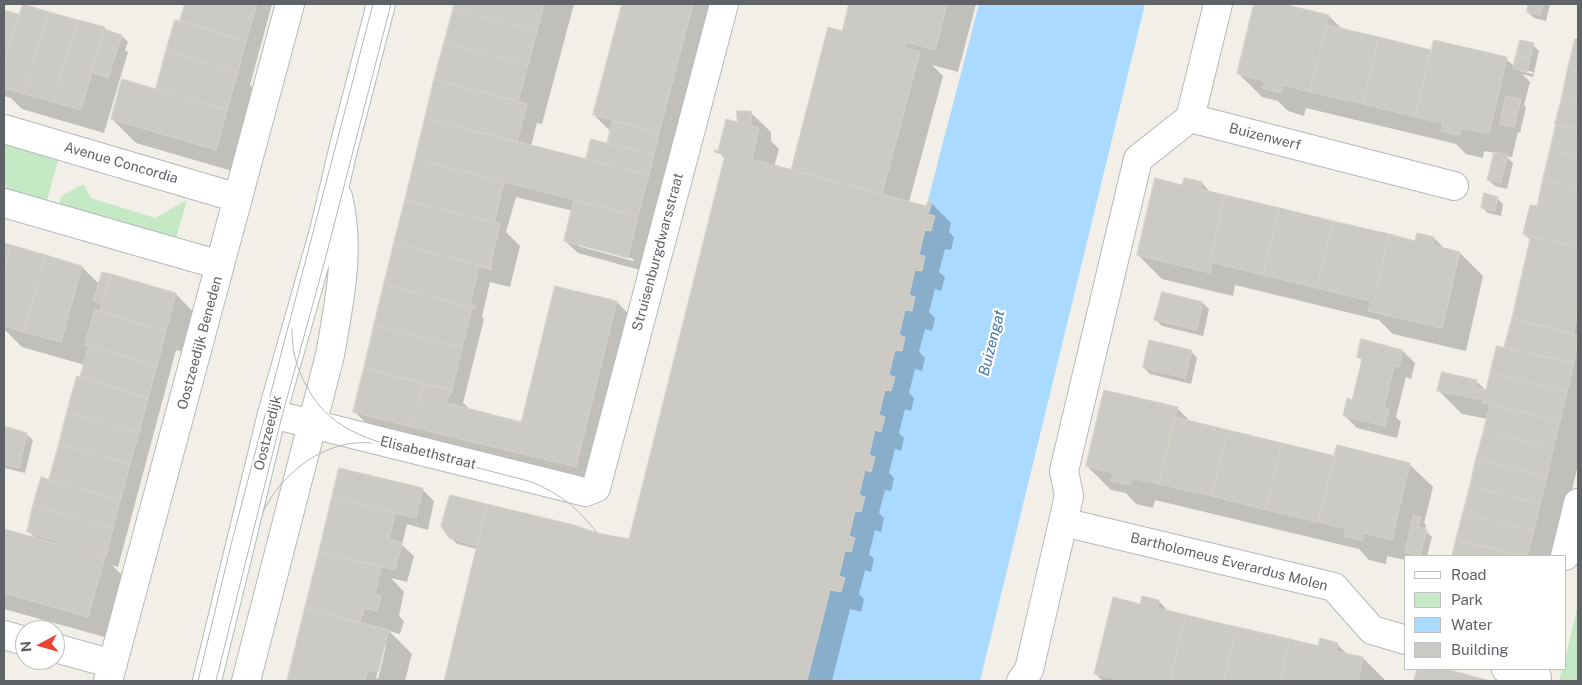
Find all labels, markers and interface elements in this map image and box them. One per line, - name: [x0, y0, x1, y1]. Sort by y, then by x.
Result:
- street label: Buizenwerf: [1227, 120, 1303, 154]
- street label: Avenue Concordia: [62, 139, 180, 187]
- street label: Struisenburgdwarsstraat: [629, 171, 687, 333]
- street label: Oostzeedijk Beneden: [174, 274, 226, 412]
- water label: Buizengat: [975, 308, 1009, 378]
- street label: Oostzeedijk: [251, 394, 285, 472]
- street label: Elisabethstraat: [378, 433, 478, 473]
- street label: Bartholomeus Everardus Molen: [1128, 529, 1330, 595]
- legend: [1404, 555, 1567, 670]
- text: Road: [1451, 566, 1487, 583]
- text: Park: [1451, 591, 1483, 608]
- text: Water: [1451, 616, 1493, 633]
- north arrow: [15, 620, 65, 670]
- text: N: [18, 640, 35, 653]
- text: Building: [1451, 641, 1509, 658]

